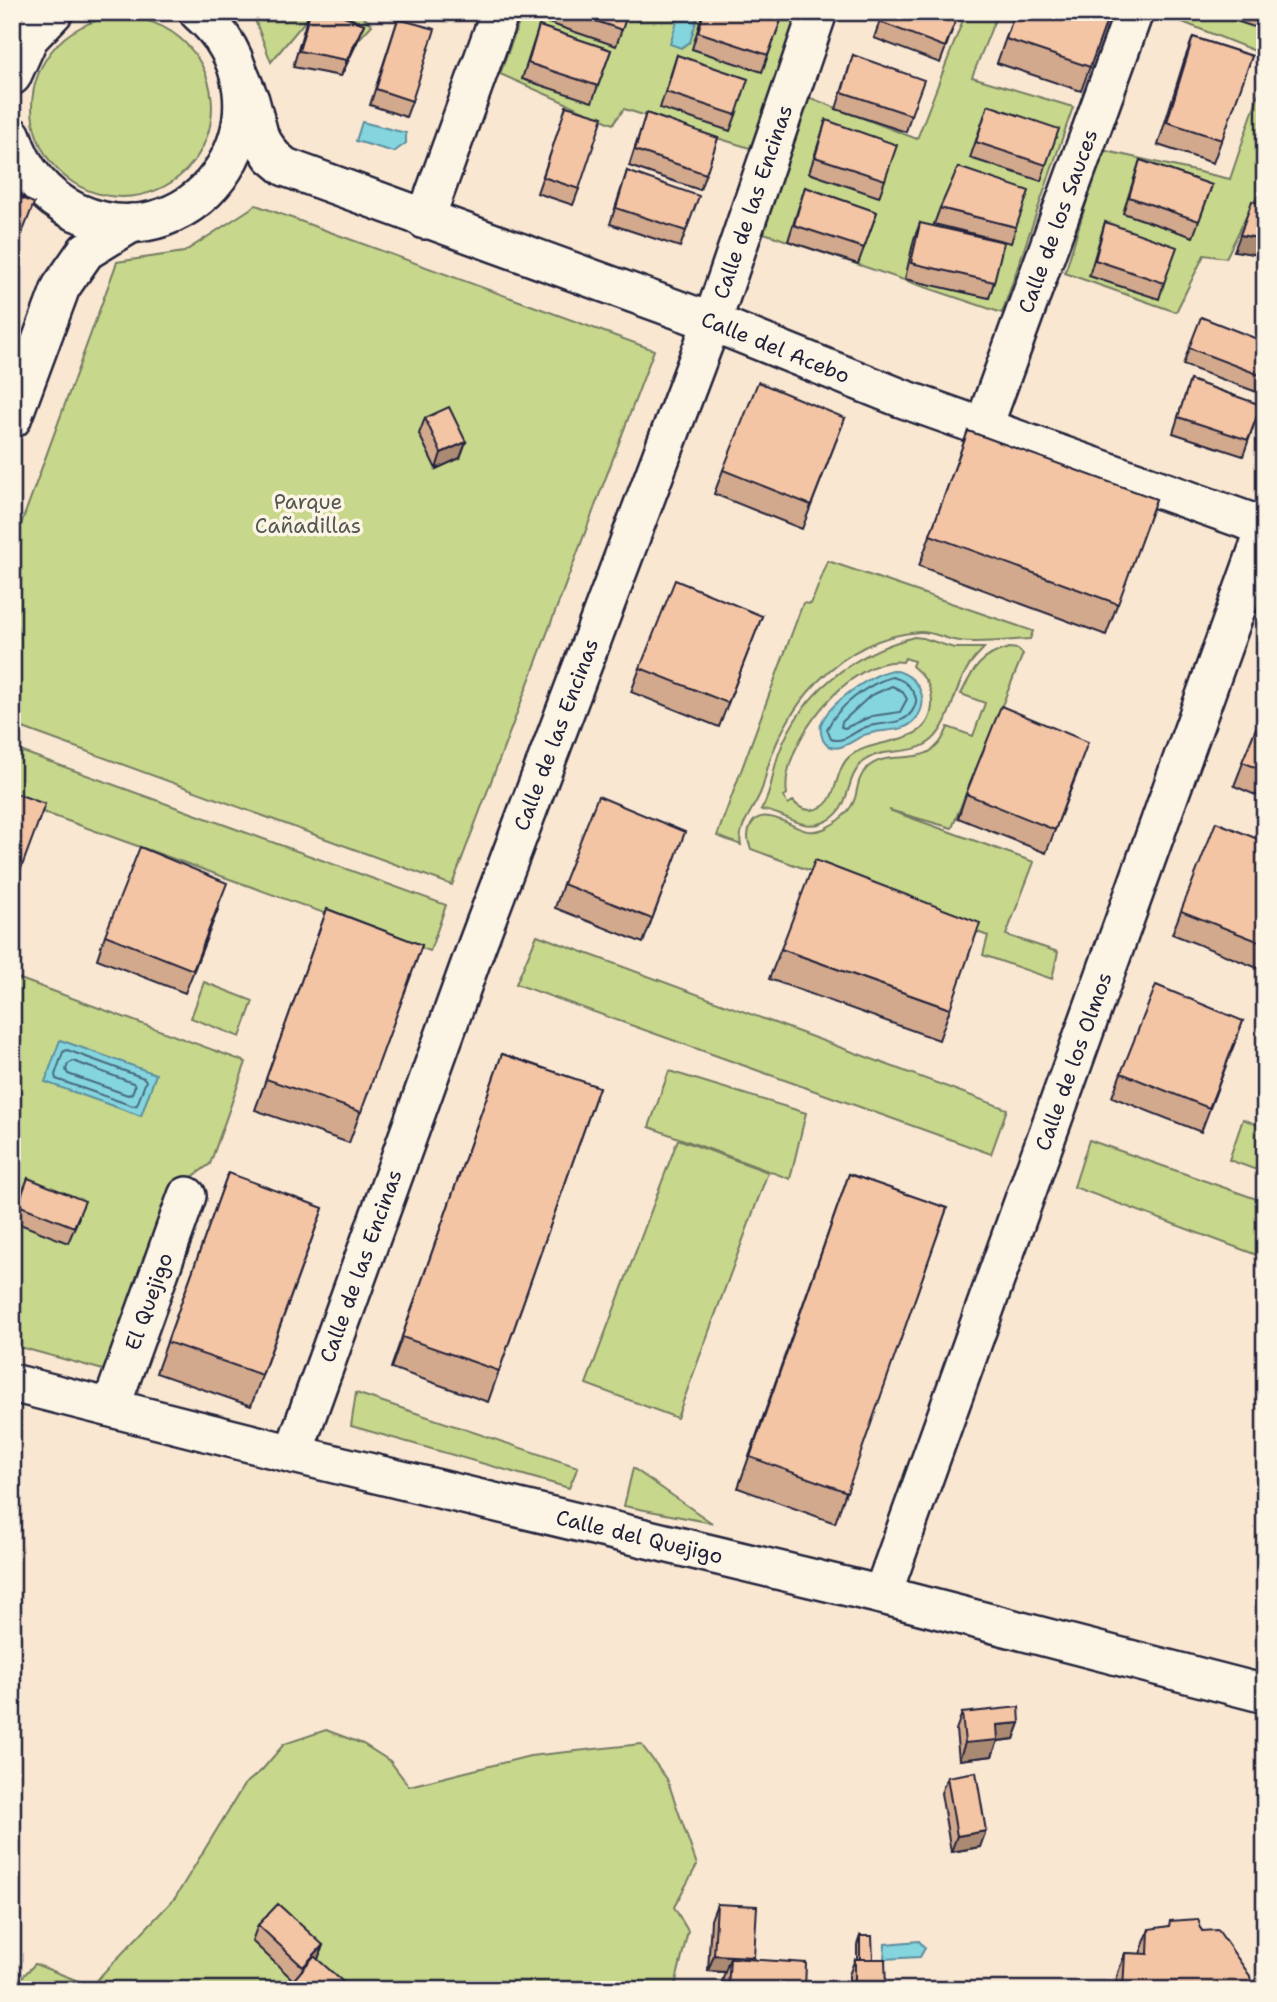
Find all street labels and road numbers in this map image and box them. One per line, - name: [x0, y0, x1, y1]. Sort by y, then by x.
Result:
- street label: Calle de las Encinas: [707, 101, 799, 303]
- street label: Calle de los Sauces: [1012, 125, 1104, 317]
- street label: Calle del Acebo: [697, 305, 854, 390]
- street label: Calle de las Encinas: [507, 635, 605, 835]
- street label: Calle de los Olmos: [1029, 968, 1119, 1155]
- street label: Calle de las Encinas: [313, 1165, 409, 1366]
- street label: El Quejigo: [119, 1249, 179, 1354]
- street label: Calle del Quejigo: [553, 1503, 726, 1570]

